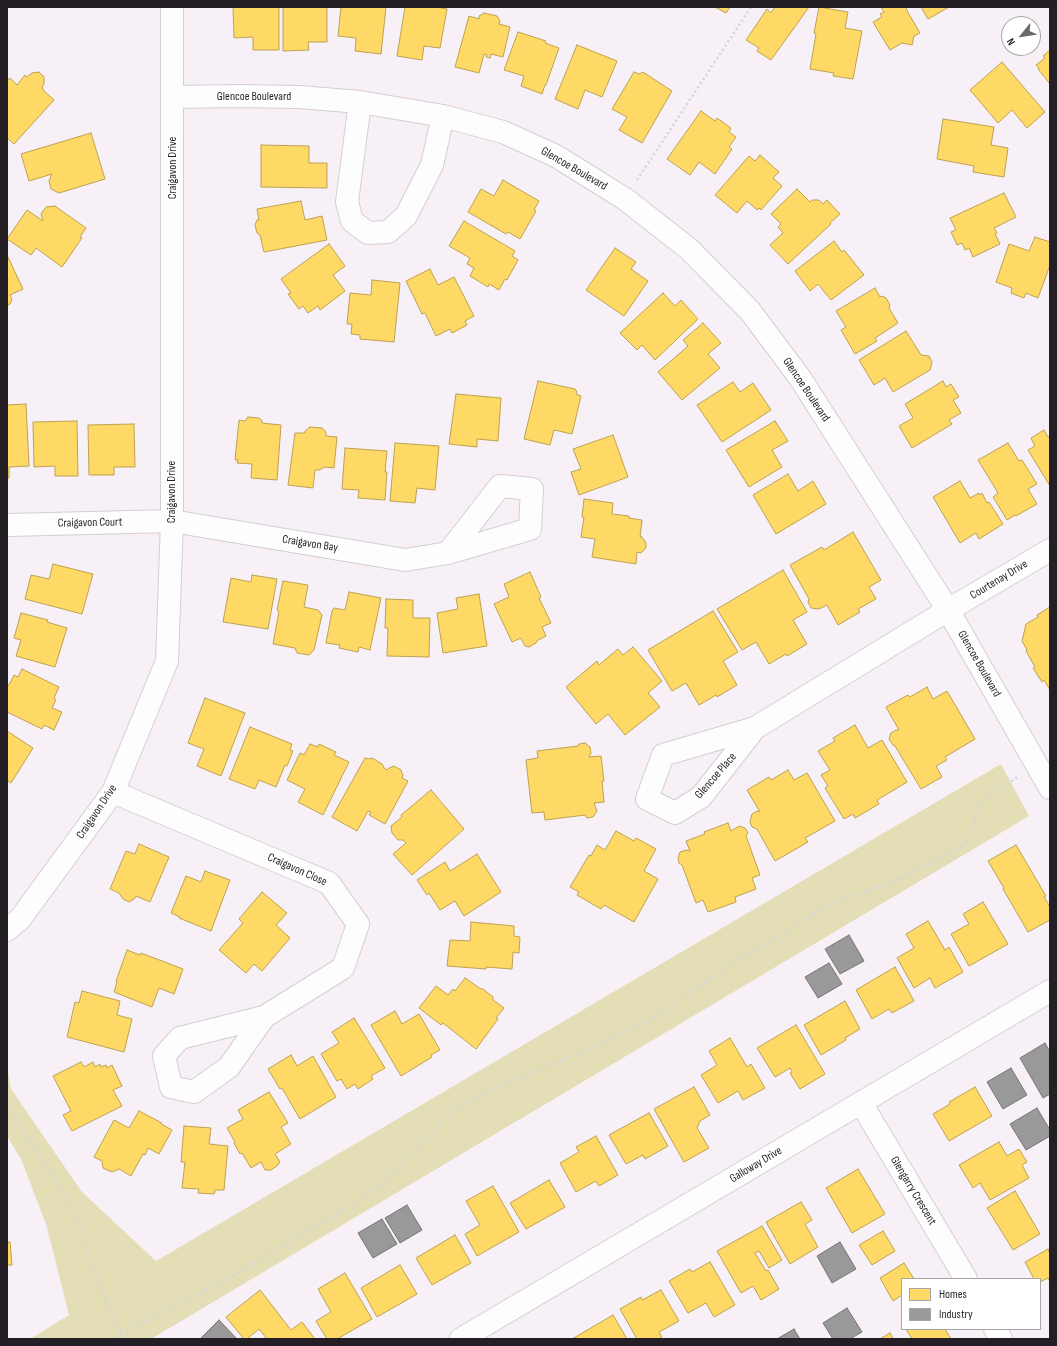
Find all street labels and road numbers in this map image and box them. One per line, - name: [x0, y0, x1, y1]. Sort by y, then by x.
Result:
- street label: Glencoe Boulevard: [217, 90, 291, 104]
- street label: Craigavon Drive: [166, 137, 180, 199]
- street label: Glencoe Boulevard: [538, 144, 610, 194]
- street label: Glencoe Boulevard: [779, 355, 833, 425]
- street label: Craigavon Drive: [165, 461, 179, 523]
- street label: Craigavon Court: [58, 515, 122, 531]
- street label: Craigavon Bay: [281, 532, 339, 556]
- street label: Courtenay Drive: [967, 557, 1031, 603]
- street label: Glencoe Boulevard: [954, 628, 1004, 700]
- street label: Glencoe Place: [692, 750, 740, 802]
- street label: Craigavon Drive: [74, 782, 120, 842]
- street label: Craigavon Close: [265, 850, 329, 890]
- street label: Galloway Drive: [727, 1144, 785, 1186]
- street label: Glengarry Crescent: [887, 1154, 939, 1228]

